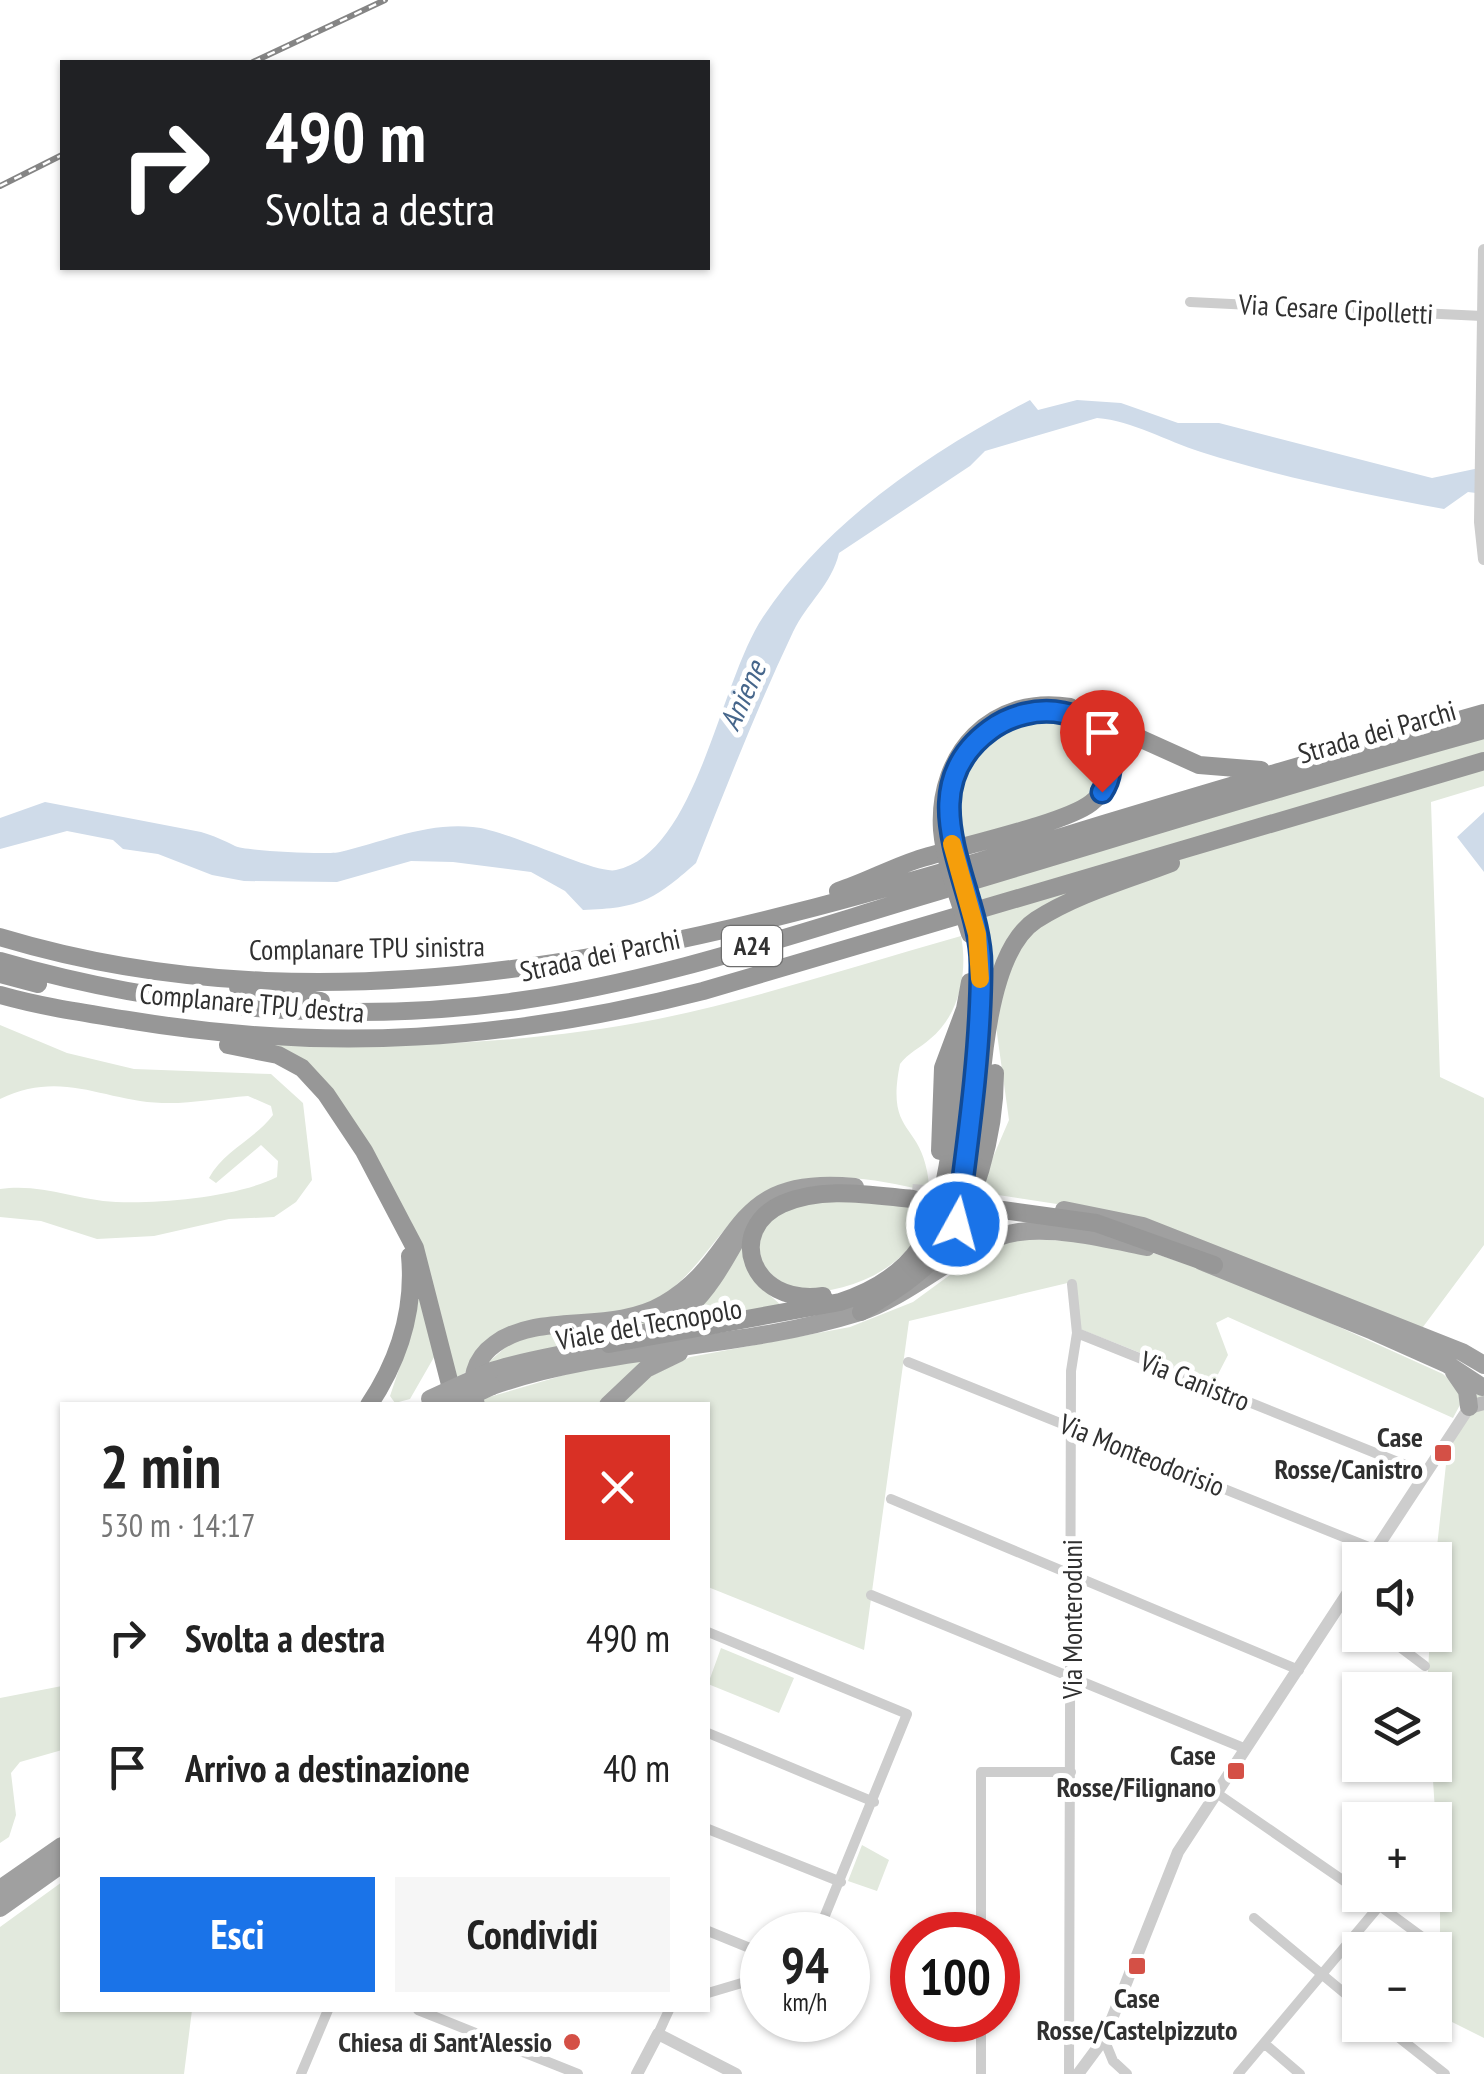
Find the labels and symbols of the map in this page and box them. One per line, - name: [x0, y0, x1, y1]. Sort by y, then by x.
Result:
- street label: Via Cesare Cipolletti: [1237, 285, 1434, 332]
- water label: Aniene: [709, 653, 775, 736]
- pin: [1060, 690, 1145, 793]
- street label: Strada dei Parchi: [1294, 691, 1460, 772]
- street label: Strada dei Parchi: [517, 920, 683, 990]
- road number: A24: [722, 926, 782, 966]
- street label: Complanare TPU sinistra: [249, 927, 485, 968]
- street label: Complanare TPU destra: [138, 974, 366, 1031]
- position arrow: [905, 1172, 1009, 1276]
- street label: Viale del Tecnopolo: [552, 1289, 745, 1358]
- street label: Via Canistro: [1134, 1341, 1255, 1419]
- street label: Via Monteodorisio: [1053, 1404, 1230, 1504]
- place label: Case Rosse/Canistro: [1275, 1418, 1423, 1487]
- marker: Case Rosse/Canistro: [1432, 1442, 1454, 1464]
- street label: Via Monteroduni: [1053, 1539, 1090, 1700]
- place label: Case Rosse/Filignano: [1057, 1736, 1216, 1805]
- marker: Case Rosse/Filignano: [1225, 1760, 1247, 1782]
- speed limit sign: 100: [890, 1912, 1020, 2042]
- marker: Case Rosse/Castelpizzuto: [1126, 1955, 1148, 1977]
- place label: Case Rosse/Castelpizzuto: [1037, 1979, 1237, 2048]
- place label: Chiesa di Sant'Alessio: [338, 2023, 552, 2060]
- marker: Chiesa di Sant'Alessio: [561, 2031, 583, 2053]

